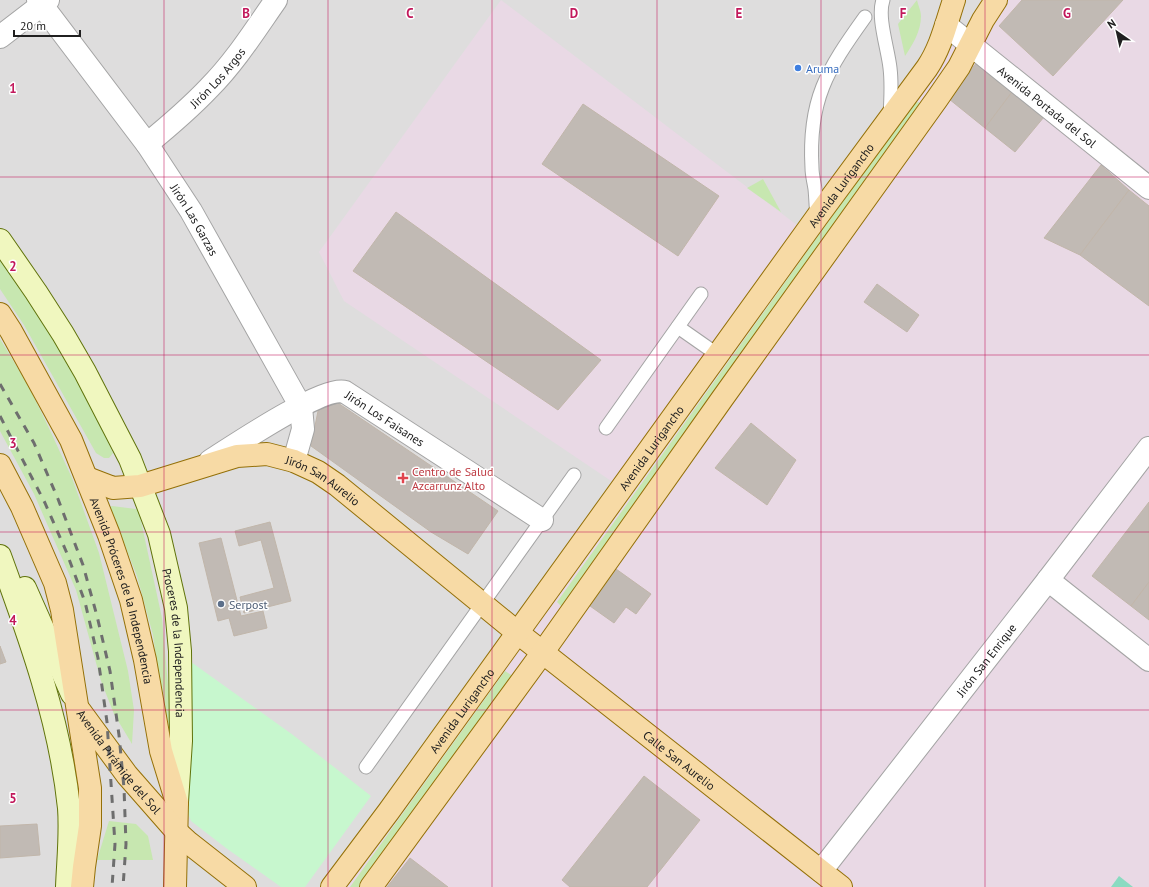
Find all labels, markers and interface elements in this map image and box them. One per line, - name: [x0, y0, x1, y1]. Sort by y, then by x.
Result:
- text: B: [242, 5, 250, 22]
- text: C: [406, 5, 414, 22]
- text: D: [570, 5, 578, 22]
- text: E: [736, 5, 743, 22]
- text: F: [900, 5, 907, 22]
- text: G: [1063, 5, 1071, 22]
- scale bar: [14, 12, 80, 38]
- north arrow: [1097, 12, 1137, 52]
- text: N: [1104, 16, 1118, 32]
- text: 20 m: [20, 18, 46, 33]
- street label: Jirón Los Argos: [186, 44, 248, 111]
- place label: Aruma: [806, 61, 839, 76]
- street label: Avenida Portada del Sol: [995, 62, 1100, 151]
- marker: Aruma: [793, 63, 803, 73]
- text: 1: [9, 80, 17, 97]
- street label: Avenida Lurigancho: [805, 140, 877, 230]
- street label: Jirón Las Garzas: [167, 180, 222, 258]
- text: 2: [9, 258, 17, 275]
- street label: Jirón Los Faisanes: [342, 386, 427, 449]
- street label: Avenida Lurigancho: [615, 402, 686, 493]
- text: 3: [9, 435, 17, 452]
- street label: Jirón San Aurelio: [283, 451, 363, 509]
- place label: Centro de Salud Azcarrunz Alto: [412, 464, 493, 493]
- marker: Centro de Salud Azcarrunz Alto: [397, 472, 409, 484]
- street label: Avenida Próceres de la Independencia: [87, 495, 157, 685]
- street label: Proceres de la Independencia: [160, 567, 188, 718]
- place label: Serpost: [229, 597, 268, 612]
- marker: Serpost: [216, 599, 226, 609]
- text: 4: [9, 612, 17, 629]
- street label: Jirón San Enrique: [952, 620, 1019, 700]
- street label: Avenida Lurigancho: [426, 665, 497, 756]
- street label: Avenida Pirámide del Sol: [74, 706, 165, 817]
- street label: Calle San Aurelio: [640, 727, 718, 793]
- text: 5: [9, 790, 17, 807]

